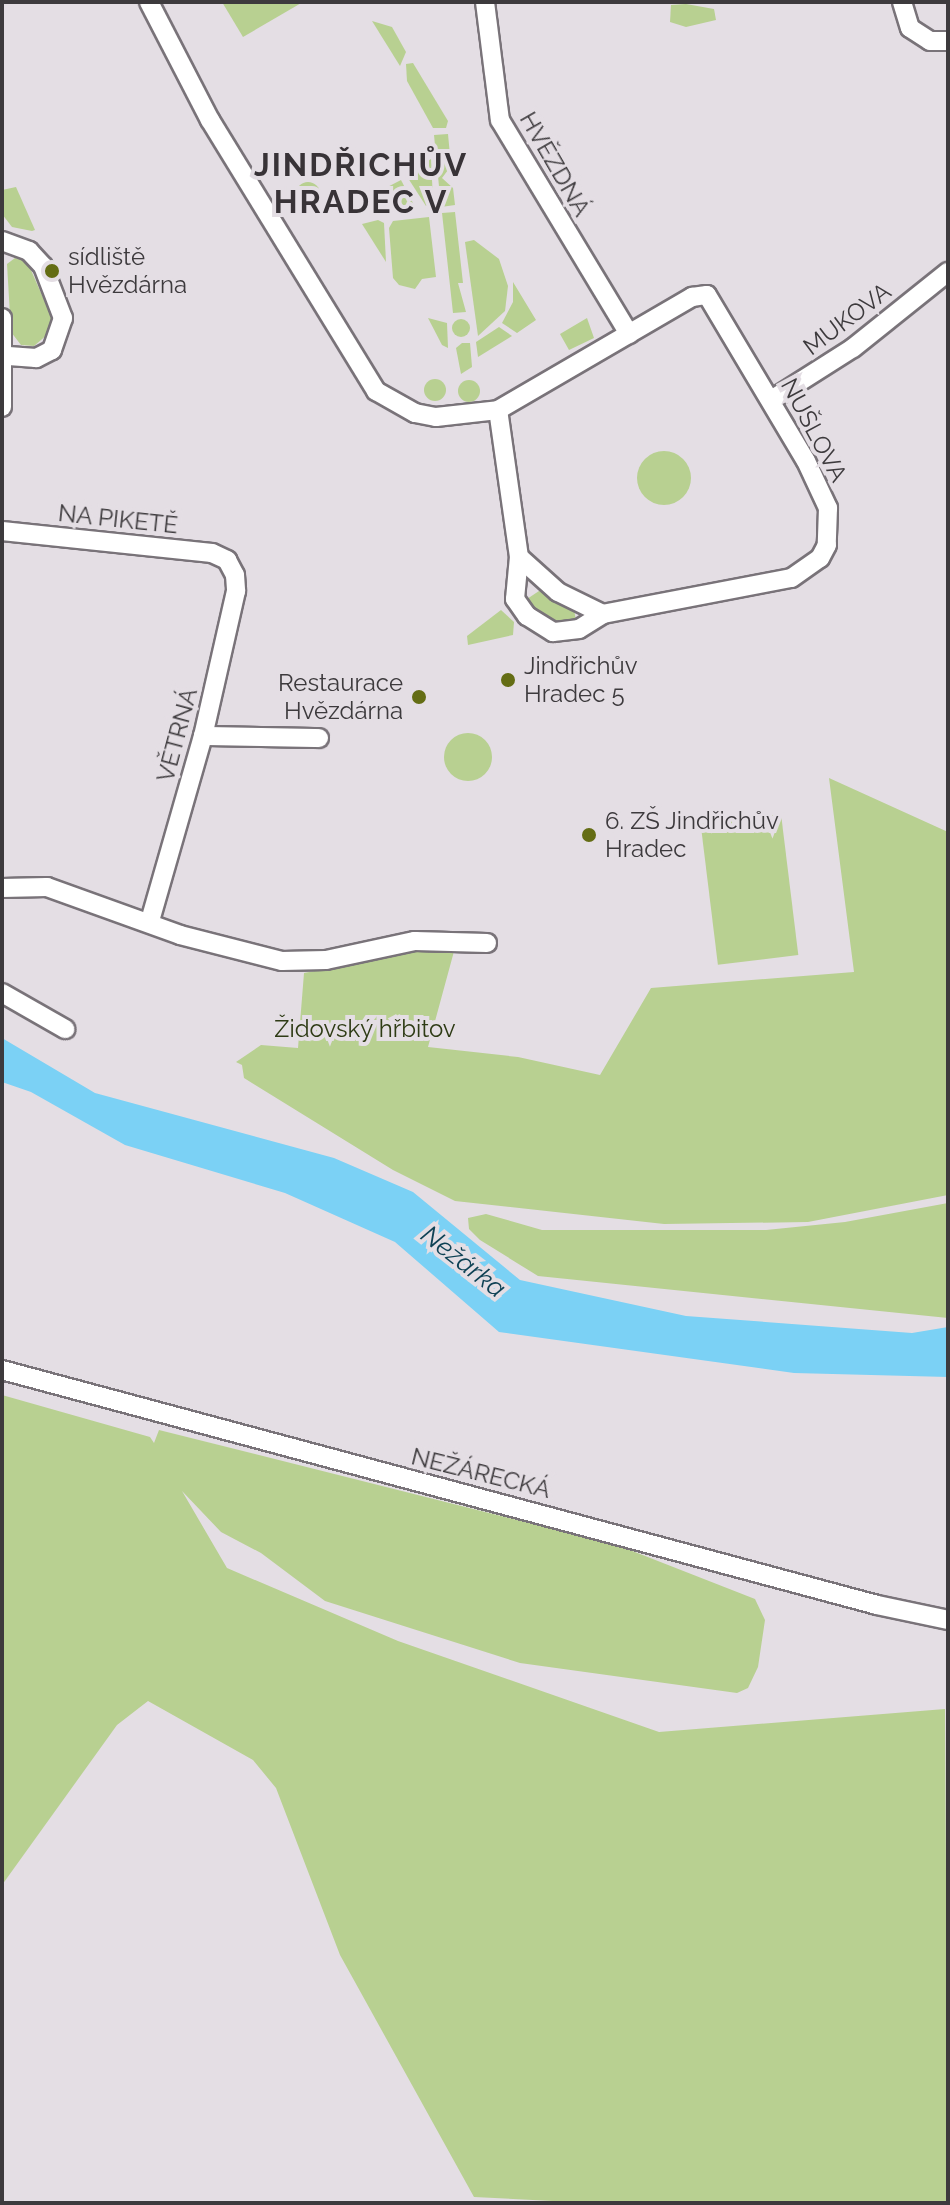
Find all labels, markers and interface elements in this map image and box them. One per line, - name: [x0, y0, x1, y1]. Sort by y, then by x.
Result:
- street label: HVĚZDNÁ: [514, 107, 596, 221]
- district label: JINDŘICHŮV HRADEC V: [254, 147, 468, 222]
- place label: sídliště Hvězdárna: [68, 243, 187, 299]
- marker: sídliště Hvězdárna: [43, 262, 61, 280]
- street label: MUKOVA: [798, 277, 896, 361]
- street label: NUŠLOVA: [775, 373, 853, 487]
- street label: NA PIKETĚ: [56, 498, 180, 540]
- place label: Jindřichův Hradec 5: [524, 652, 638, 708]
- place label: Restaurace Hvězdárna: [278, 669, 403, 725]
- marker: Jindřichův Hradec 5: [499, 671, 517, 689]
- street label: VĚTRNÁ: [151, 685, 203, 785]
- marker: Restaurace Hvězdárna: [410, 688, 428, 706]
- place label: 6. ZŠ Jindřichův Hradec: [605, 807, 779, 863]
- marker: 6. ZŠ Jindřichův Hradec: [580, 826, 598, 844]
- park label: Židovský hřbitov: [274, 1015, 456, 1043]
- water label: Nežárka: [415, 1219, 511, 1305]
- street label: NEŽÁRECKÁ: [408, 1442, 554, 1504]

